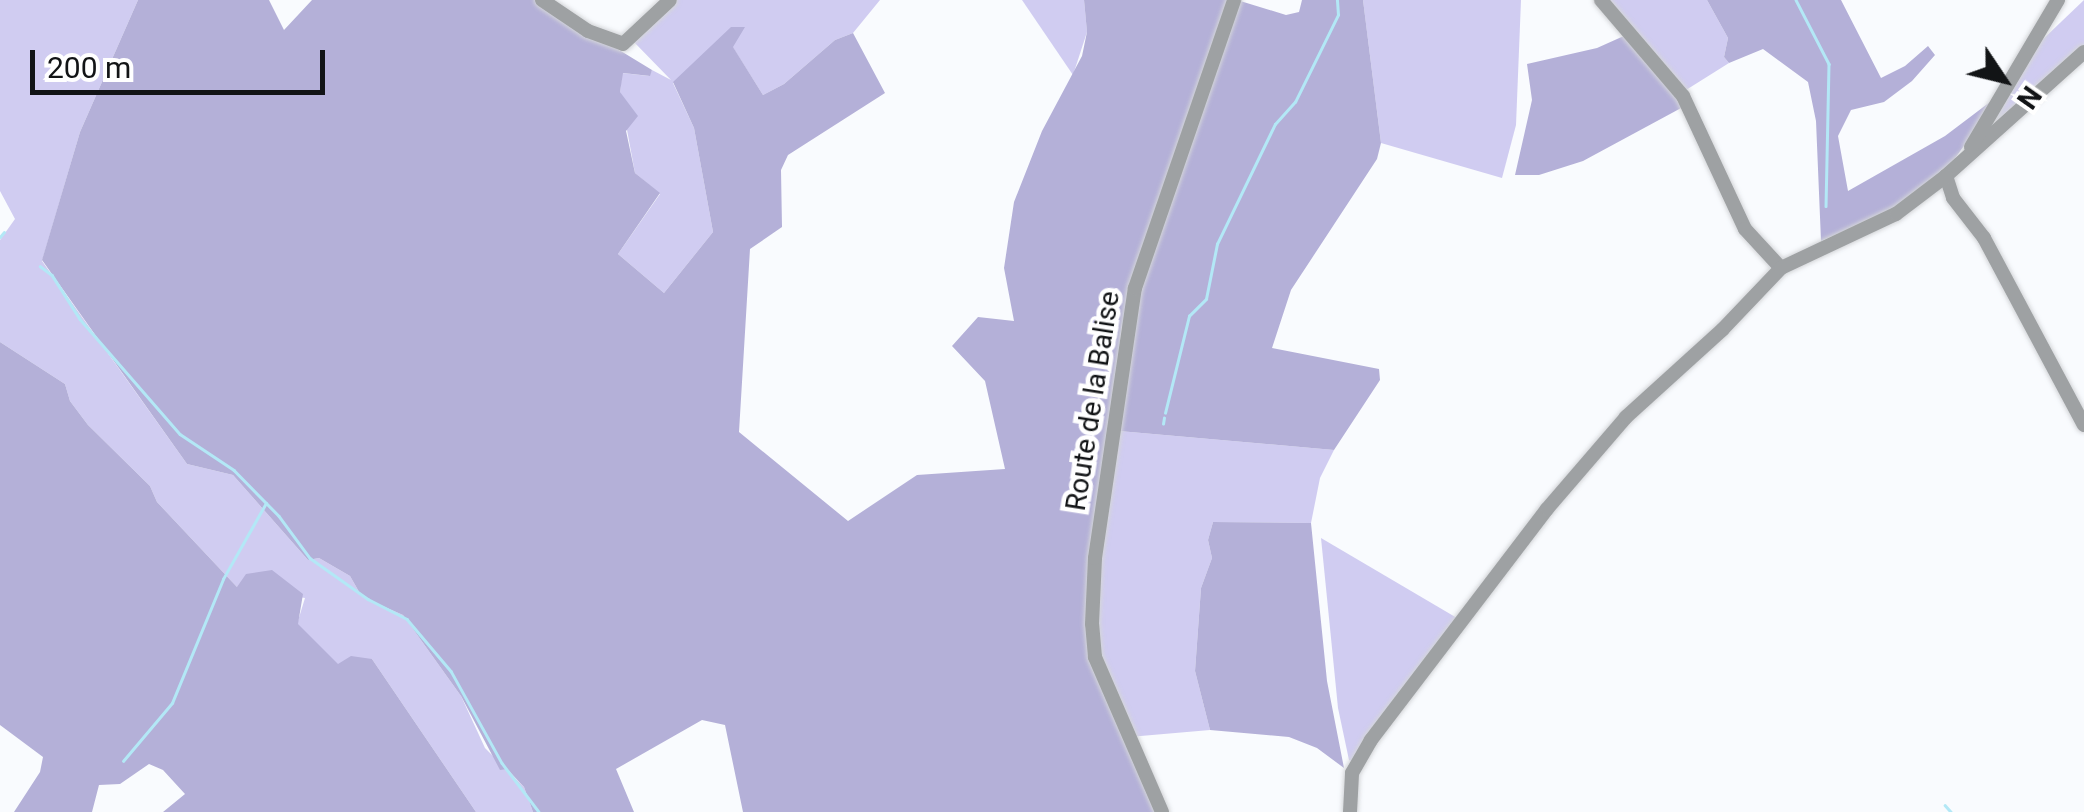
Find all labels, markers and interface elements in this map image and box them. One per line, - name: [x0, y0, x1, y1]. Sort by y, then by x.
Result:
- scale bar: [35, 30, 330, 92]
- north arrow: [1954, 30, 2054, 130]
- text: 200 m: [47, 50, 131, 85]
- text: N: [2010, 80, 2048, 115]
- street label: Route de la Balise: [1059, 289, 1127, 513]

